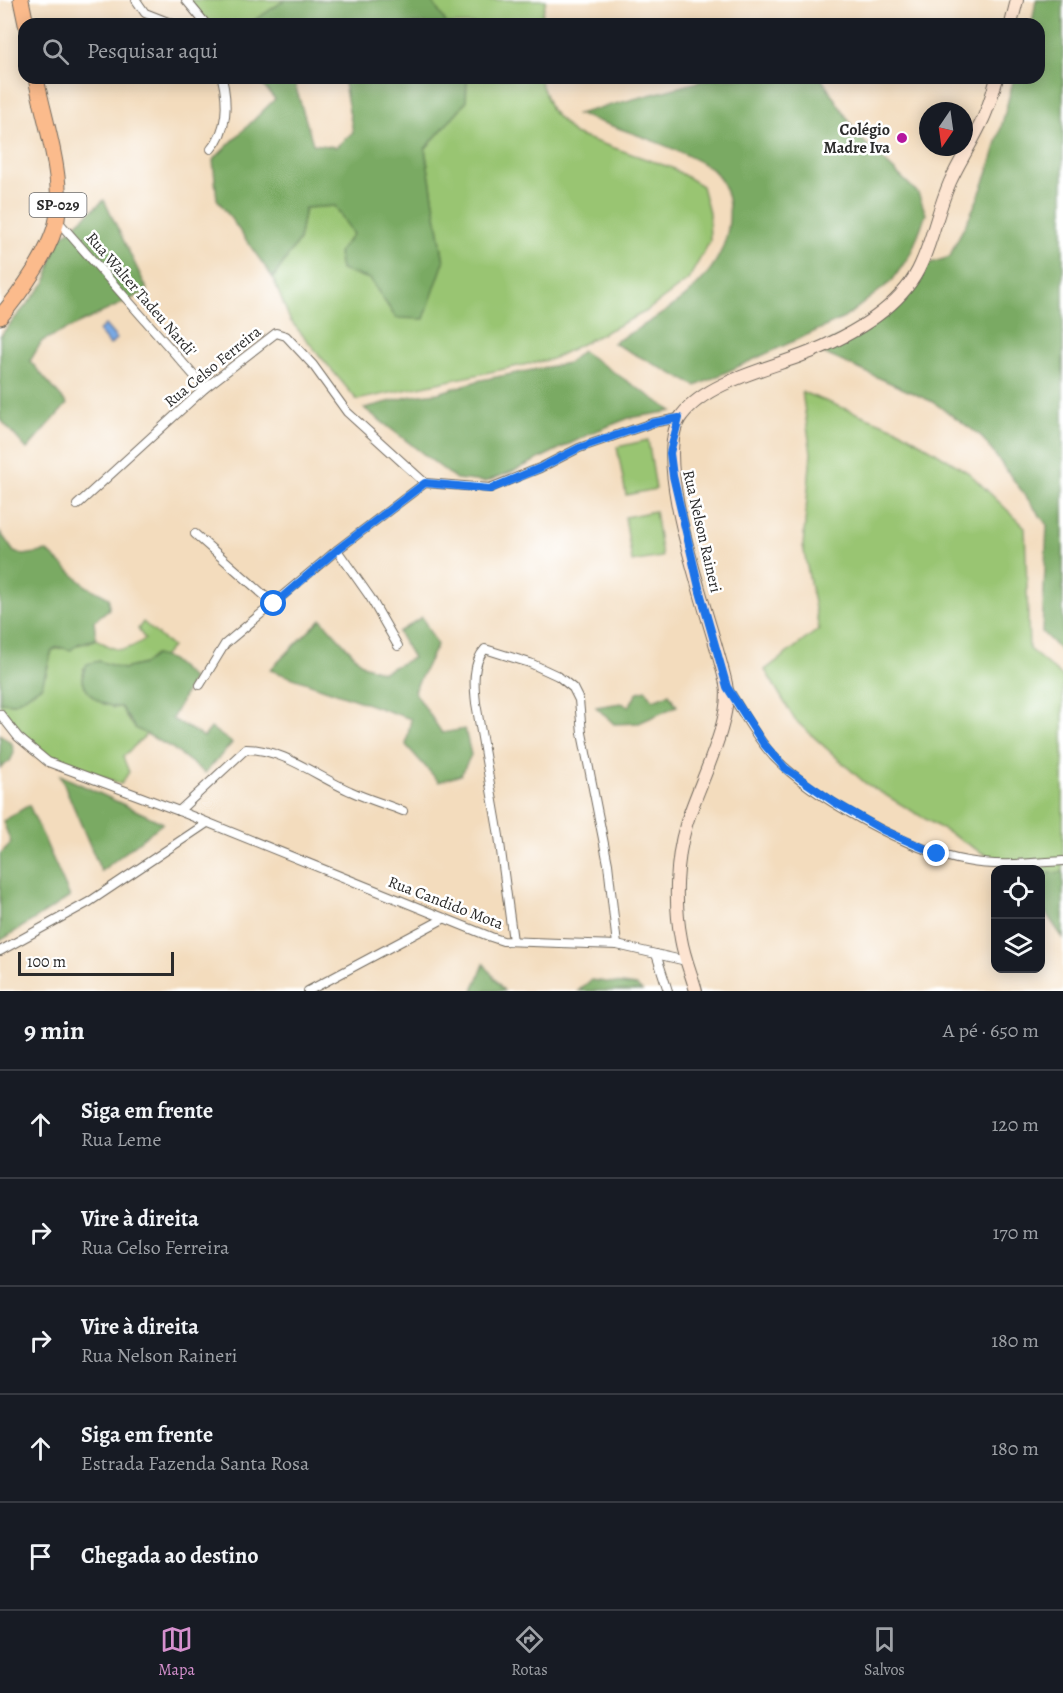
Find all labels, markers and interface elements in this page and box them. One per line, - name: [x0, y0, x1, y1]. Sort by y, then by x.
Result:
- search box: [18, 18, 1045, 84]
- icon: search: [39, 35, 72, 68]
- text: Pesquisar aqui: [87, 36, 218, 66]
- north arrow: [919, 102, 973, 156]
- place label: Colégio Madre Iva: [823, 119, 890, 159]
- marker: Colégio Madre Iva: [895, 131, 909, 145]
- road number: SP-029: [29, 193, 86, 217]
- street label: Rua Walter Tadeu Nardi': [81, 228, 202, 362]
- street label: Rua Celso Ferreira: [160, 321, 266, 413]
- street label: Rua Nelson Raineri: [677, 468, 727, 595]
- route start: [260, 590, 286, 616]
- route end: [923, 840, 949, 866]
- map controls: [991, 865, 1045, 973]
- button: locate: [991, 865, 1045, 919]
- street label: Rua Candido Mota: [385, 871, 507, 935]
- button: layers: [991, 919, 1045, 973]
- scale bar: [18, 949, 174, 977]
- text: 100 m: [27, 951, 66, 973]
- text: 9 min: [24, 1013, 85, 1048]
- text: A pé · 650 m: [943, 1017, 1039, 1044]
- text: Siga em frente: [81, 1096, 213, 1126]
- icon: ahead: [24, 1108, 57, 1141]
- text: 120 m: [991, 1111, 1039, 1138]
- text: Rua Leme: [81, 1126, 161, 1153]
- text: Vire à direita: [81, 1204, 199, 1234]
- icon: right: [24, 1216, 57, 1249]
- text: 170 m: [993, 1219, 1039, 1246]
- text: Rua Celso Ferreira: [81, 1234, 229, 1261]
- text: Vire à direita: [81, 1312, 199, 1342]
- icon: right: [24, 1324, 57, 1357]
- text: 180 m: [991, 1327, 1039, 1354]
- text: Rua Nelson Raineri: [81, 1342, 237, 1369]
- text: Siga em frente: [81, 1420, 213, 1450]
- icon: ahead: [24, 1432, 57, 1465]
- text: 180 m: [991, 1435, 1039, 1462]
- text: Estrada Fazenda Santa Rosa: [81, 1450, 309, 1477]
- icon: arrive: [24, 1540, 57, 1573]
- text: Chegada ao destino: [81, 1541, 259, 1571]
- tab: Mapa: [158, 1623, 195, 1681]
- tab: Rotas: [511, 1623, 548, 1681]
- tab: Salvos: [864, 1623, 905, 1681]

